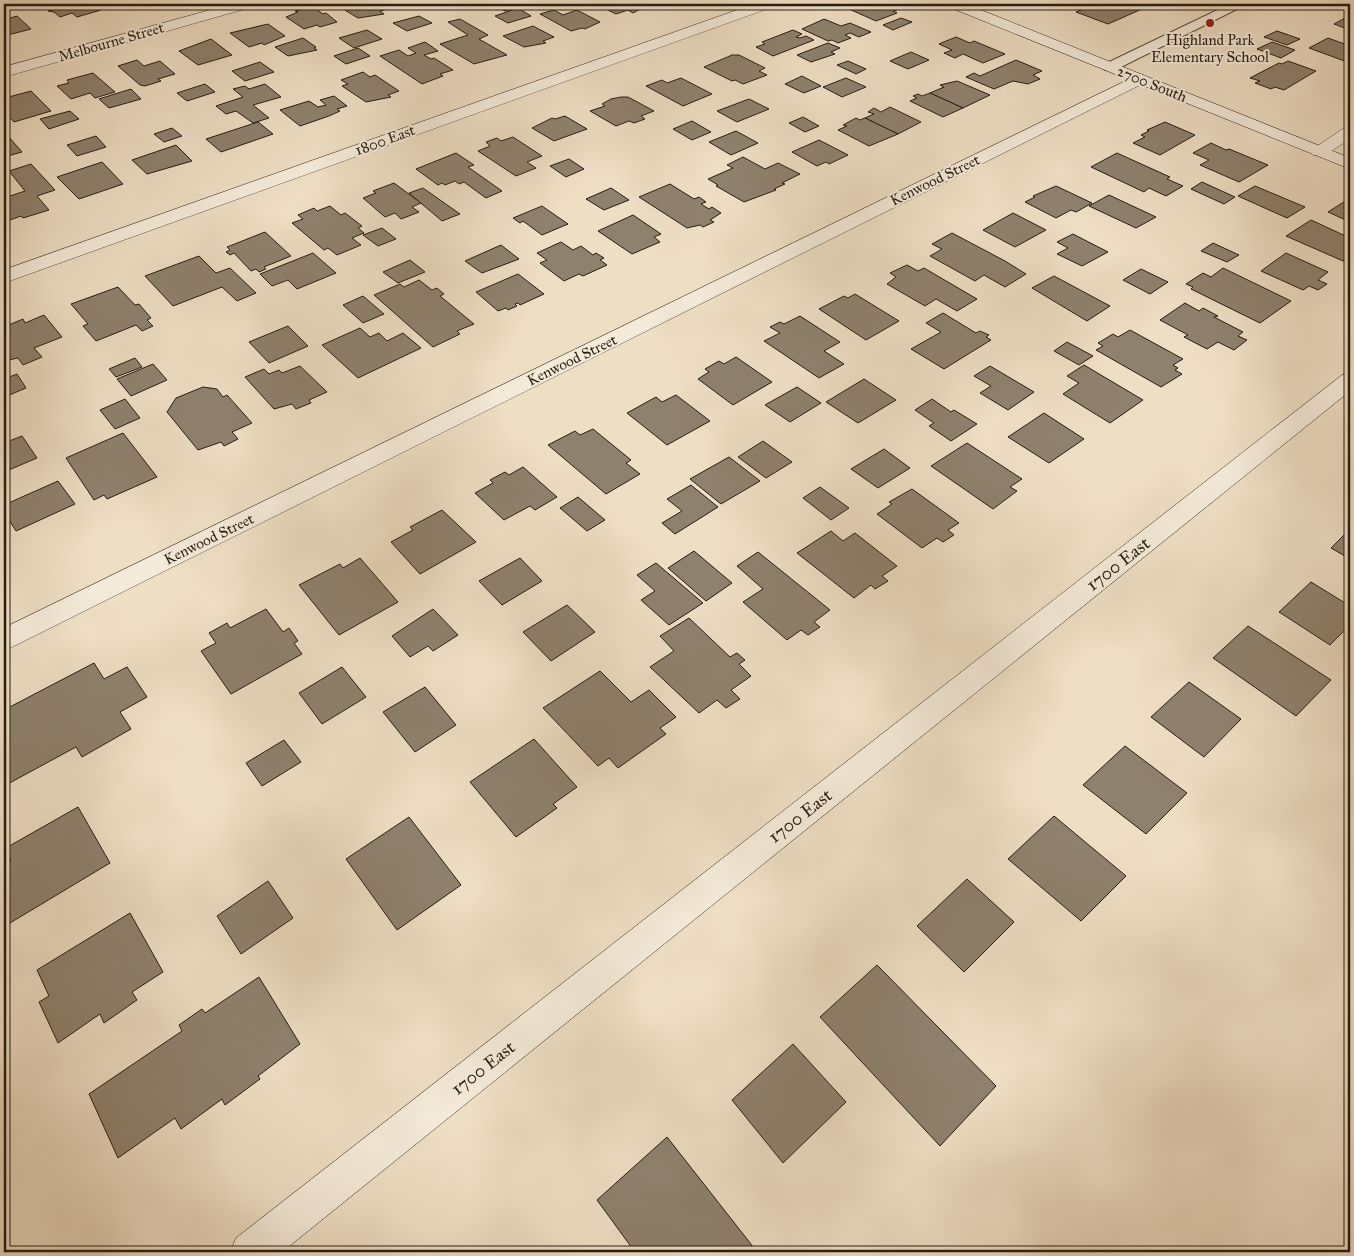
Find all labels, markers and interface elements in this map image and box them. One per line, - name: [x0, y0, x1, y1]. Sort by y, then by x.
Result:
- marker: Highland Park Elementary School: [1204, 17, 1216, 29]
- street label: Melbourne Street: [56, 18, 167, 66]
- place label: Highland Park Elementary School: [1151, 31, 1270, 66]
- street label: 2700 South: [1114, 62, 1190, 106]
- street label: 1800 East: [353, 121, 418, 159]
- street label: Kenwood Street: [887, 150, 984, 210]
- street label: Kenwood Street: [524, 330, 621, 390]
- street label: Kenwood Street: [161, 509, 258, 569]
- street label: 1700 East: [1082, 532, 1155, 596]
- street label: 1700 East: [764, 784, 837, 848]
- street label: 1700 East: [447, 1036, 520, 1100]

